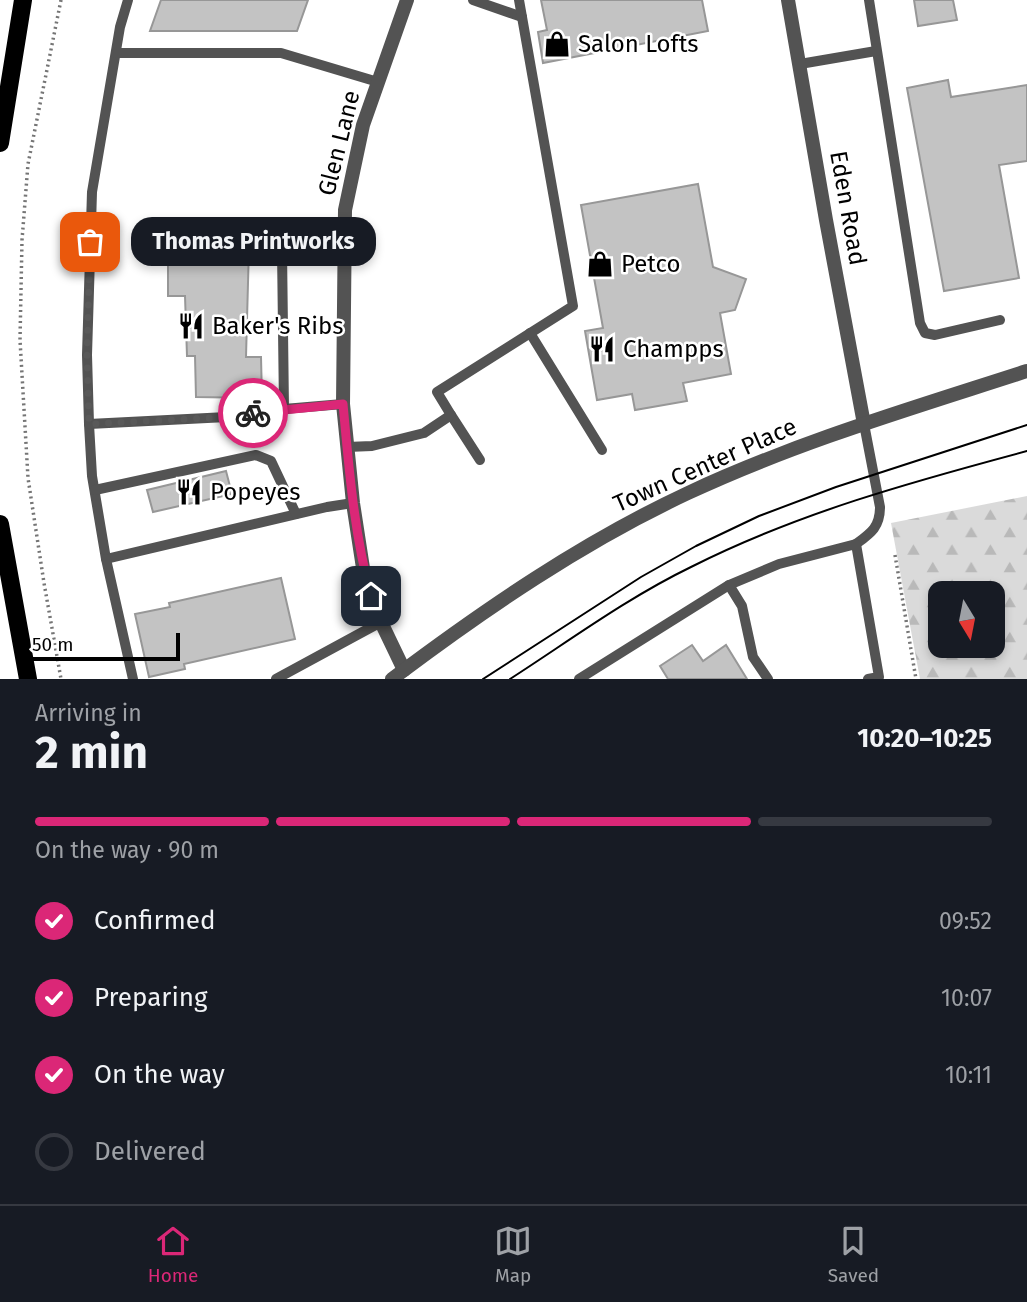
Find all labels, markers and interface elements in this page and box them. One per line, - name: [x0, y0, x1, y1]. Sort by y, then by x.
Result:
- shop icon: Salon Lofts: [542, 29, 572, 59]
- place label: Salon Lofts: [578, 30, 699, 58]
- street label: Glen Lane: [312, 87, 366, 199]
- street label: Eden Road: [824, 149, 872, 267]
- pin: [60, 212, 120, 272]
- callout: Thomas Printworks: [132, 218, 377, 266]
- icon: bag: [71, 223, 109, 261]
- text: Thomas Printworks: [152, 227, 355, 255]
- shop icon: Petco: [585, 249, 615, 279]
- place label: Petco: [621, 250, 681, 278]
- restaurant icon: Baker's Ribs: [176, 311, 206, 341]
- place label: Baker's Ribs: [212, 312, 344, 340]
- restaurant icon: Champps: [587, 334, 617, 364]
- place label: Champps: [623, 335, 724, 363]
- courier: [218, 378, 288, 448]
- icon: bike: [234, 394, 272, 432]
- street label: Town Center Place: [609, 412, 801, 518]
- restaurant icon: Popeyes: [174, 477, 204, 507]
- place label: Popeyes: [210, 478, 300, 506]
- pin: [341, 566, 401, 626]
- icon: home: [352, 577, 390, 615]
- north arrow: [928, 581, 1004, 658]
- map controls: [928, 581, 1005, 658]
- scale bar: [21, 630, 180, 662]
- text: 50 m: [32, 633, 73, 656]
- text: Arriving in: [35, 699, 142, 727]
- text: 10:20–10:25: [857, 723, 992, 754]
- text: 2 min: [35, 725, 148, 780]
- text: On the way · 90 m: [35, 836, 219, 864]
- icon: check: [35, 902, 73, 940]
- text: Confirmed: [94, 905, 215, 936]
- text: 09:52: [939, 907, 992, 935]
- icon: check: [35, 979, 73, 1017]
- text: Preparing: [94, 982, 207, 1013]
- text: 10:07: [941, 984, 992, 1012]
- icon: check: [35, 1056, 73, 1094]
- text: On the way: [94, 1059, 225, 1090]
- text: 10:11: [945, 1061, 992, 1089]
- text: Delivered: [94, 1136, 206, 1167]
- tab: Home: [148, 1222, 198, 1287]
- tab: Map: [494, 1222, 532, 1287]
- tab: Saved: [828, 1222, 879, 1287]

